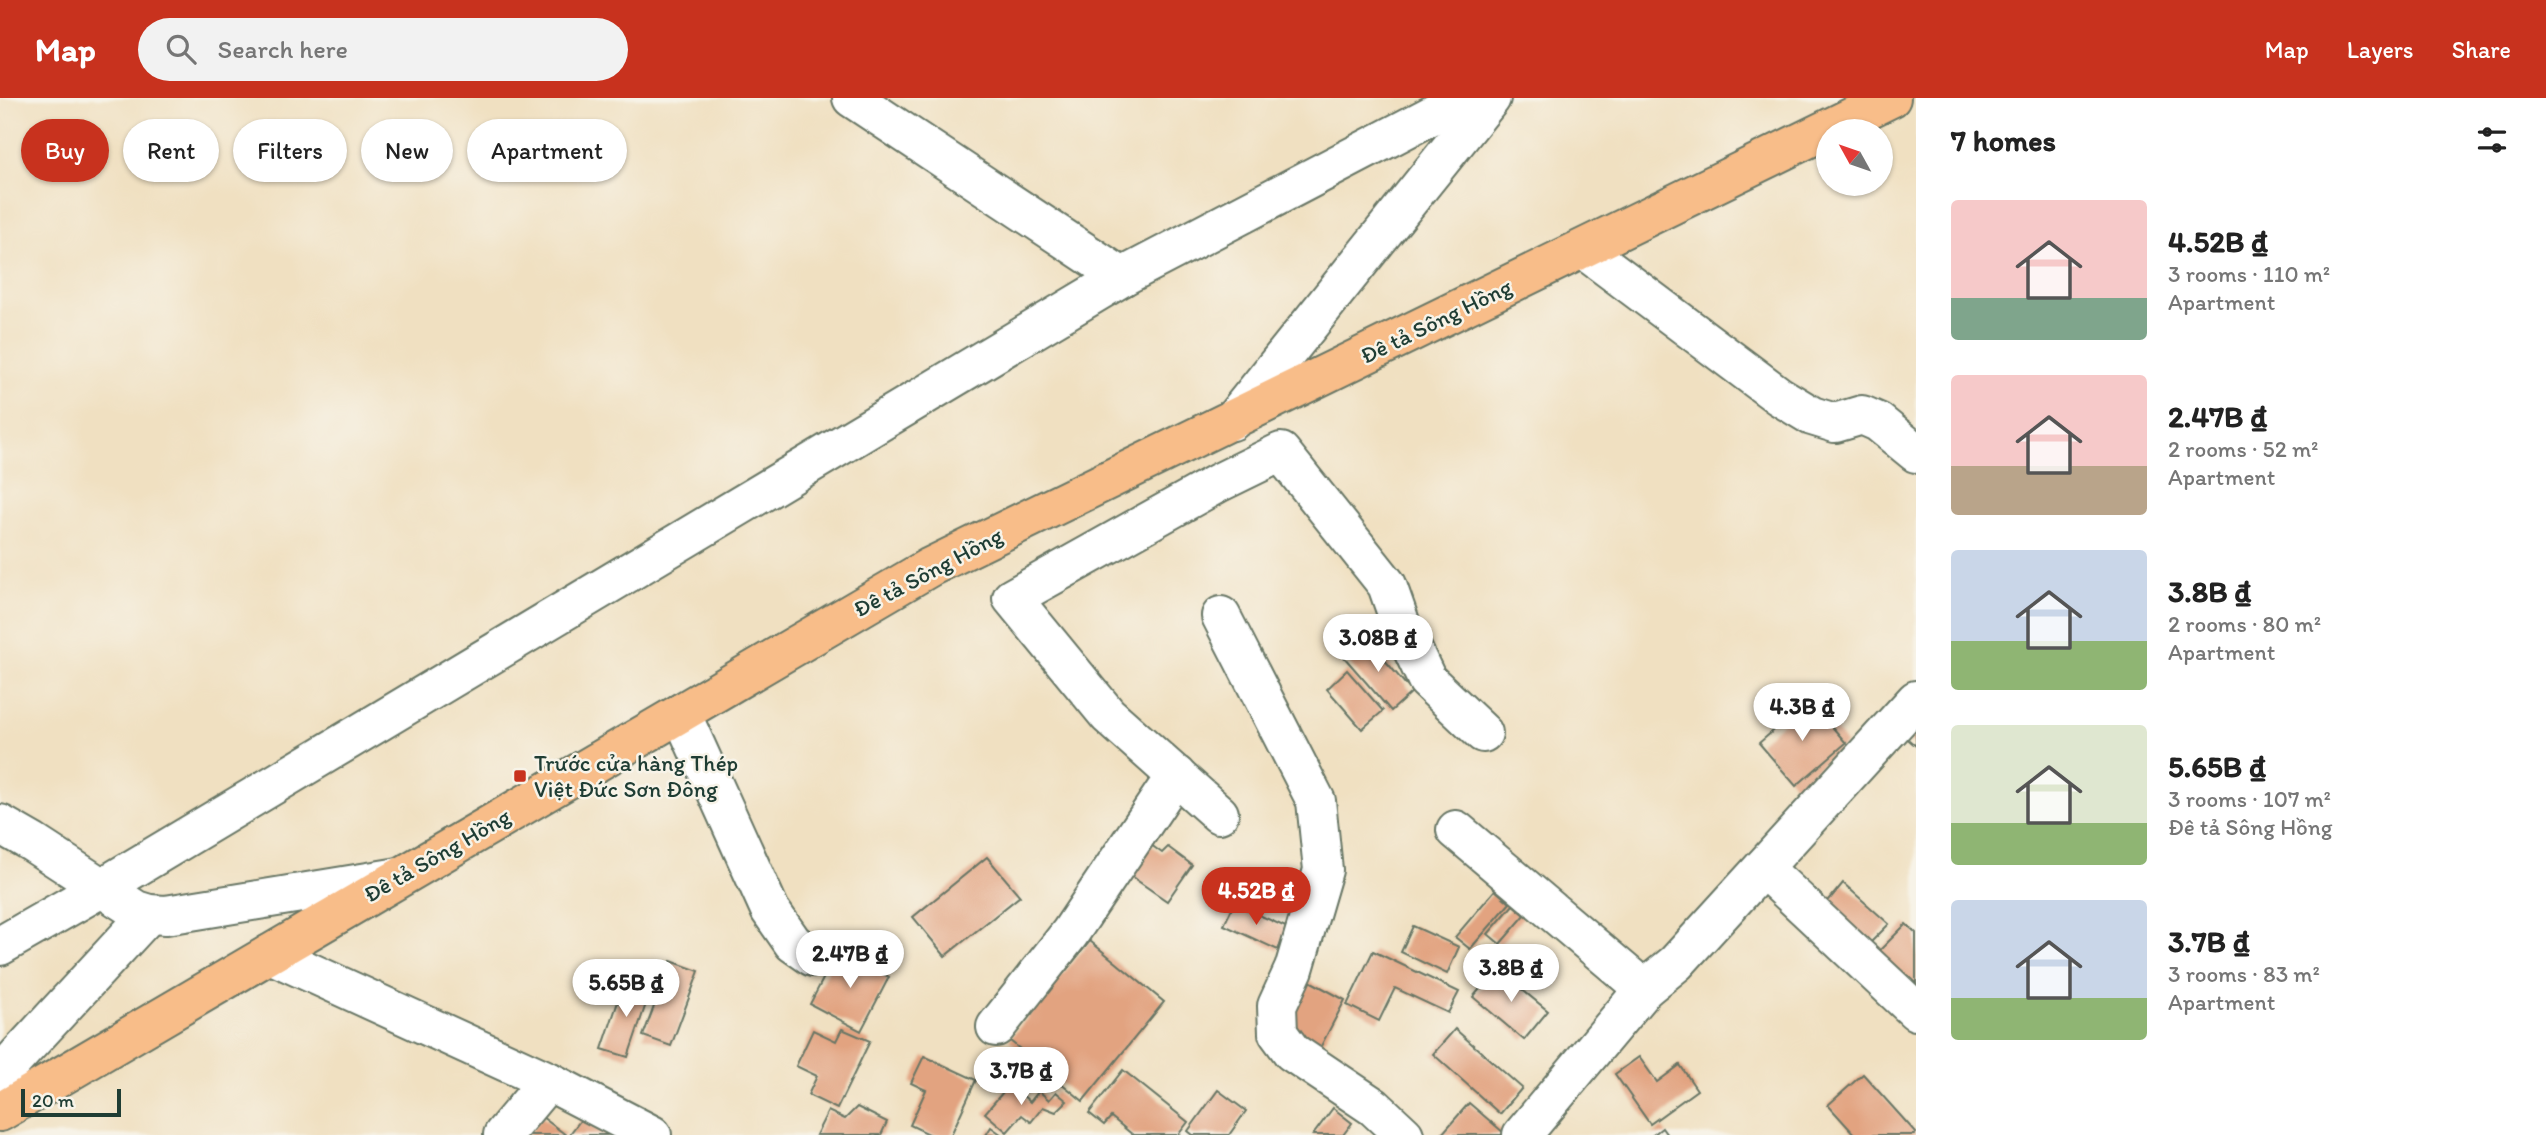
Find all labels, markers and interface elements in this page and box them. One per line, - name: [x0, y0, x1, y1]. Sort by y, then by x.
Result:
- search box: [138, 18, 628, 81]
- text: Map: [35, 30, 96, 69]
- icon: search: [162, 30, 200, 68]
- text: Search here: [218, 33, 348, 65]
- text: Map: [2265, 35, 2309, 64]
- text: Layers: [2347, 35, 2414, 64]
- text: Share: [2452, 35, 2511, 64]
- chip: Buy: [21, 119, 109, 182]
- chip: Rent: [123, 119, 219, 182]
- chip: Filters: [233, 119, 347, 182]
- chip: New: [361, 119, 453, 182]
- chip: Apartment: [467, 119, 627, 182]
- north arrow: [1816, 119, 1894, 196]
- map controls: [1816, 119, 1893, 196]
- icon: filters: [2473, 121, 2511, 159]
- text: 7 homes: [1951, 122, 2056, 159]
- text: 4.52B ₫: [2168, 223, 2268, 260]
- icon: home: [2007, 228, 2091, 312]
- text: 3 rooms · 110 m²: [2168, 260, 2330, 288]
- street label: Đê tả Sông Hồng: [1356, 272, 1516, 370]
- text: Apartment: [2168, 288, 2275, 316]
- text: 2.47B ₫: [2168, 398, 2267, 435]
- icon: home: [2007, 403, 2091, 487]
- text: 2 rooms · 52 m²: [2168, 435, 2318, 463]
- text: Apartment: [2168, 463, 2275, 491]
- street label: Đê tả Sông Hồng: [849, 521, 1007, 623]
- text: 3.8B ₫: [2168, 573, 2251, 610]
- icon: home: [2007, 578, 2091, 662]
- text: 2 rooms · 80 m²: [2168, 610, 2321, 638]
- pin: 3.08B ₫: [1313, 614, 1443, 674]
- text: 3.08B ₫: [1339, 623, 1417, 651]
- text: Apartment: [2168, 638, 2275, 666]
- pin: 4.3B ₫: [1745, 684, 1859, 743]
- text: 4.3B ₫: [1769, 692, 1835, 720]
- text: 5.65B ₫: [2168, 748, 2266, 785]
- place label: Trước cửa hàng Thép Việt Đức Sơn Đông: [534, 749, 738, 803]
- icon: home: [2007, 753, 2091, 837]
- marker: Trước cửa hàng Thép Việt Đức Sơn Đông: [512, 768, 528, 784]
- text: 3 rooms · 107 m²: [2168, 785, 2331, 813]
- street label: Đê tả Sông Hồng: [359, 802, 516, 908]
- text: Đê tả Sông Hồng: [2168, 813, 2333, 841]
- pin: 4.52B ₫: [1191, 868, 1321, 927]
- text: 4.52B ₫: [1218, 876, 1294, 904]
- text: 3.7B ₫: [2168, 923, 2250, 960]
- icon: home: [2007, 928, 2091, 1012]
- pin: 2.47B ₫: [785, 930, 915, 990]
- text: 2.47B ₫: [812, 939, 888, 967]
- pin: 3.8B ₫: [1454, 944, 1568, 1004]
- text: 3.8B ₫: [1479, 953, 1543, 981]
- pin: 5.65B ₫: [561, 960, 691, 1019]
- text: 3 rooms · 83 m²: [2168, 960, 2320, 988]
- text: 5.65B ₫: [588, 968, 664, 996]
- text: Apartment: [2168, 988, 2275, 1016]
- pin: 3.7B ₫: [964, 1048, 1078, 1107]
- text: 3.7B ₫: [990, 1056, 1052, 1084]
- scale bar: [21, 1086, 121, 1118]
- text: 20 m: [32, 1089, 74, 1112]

